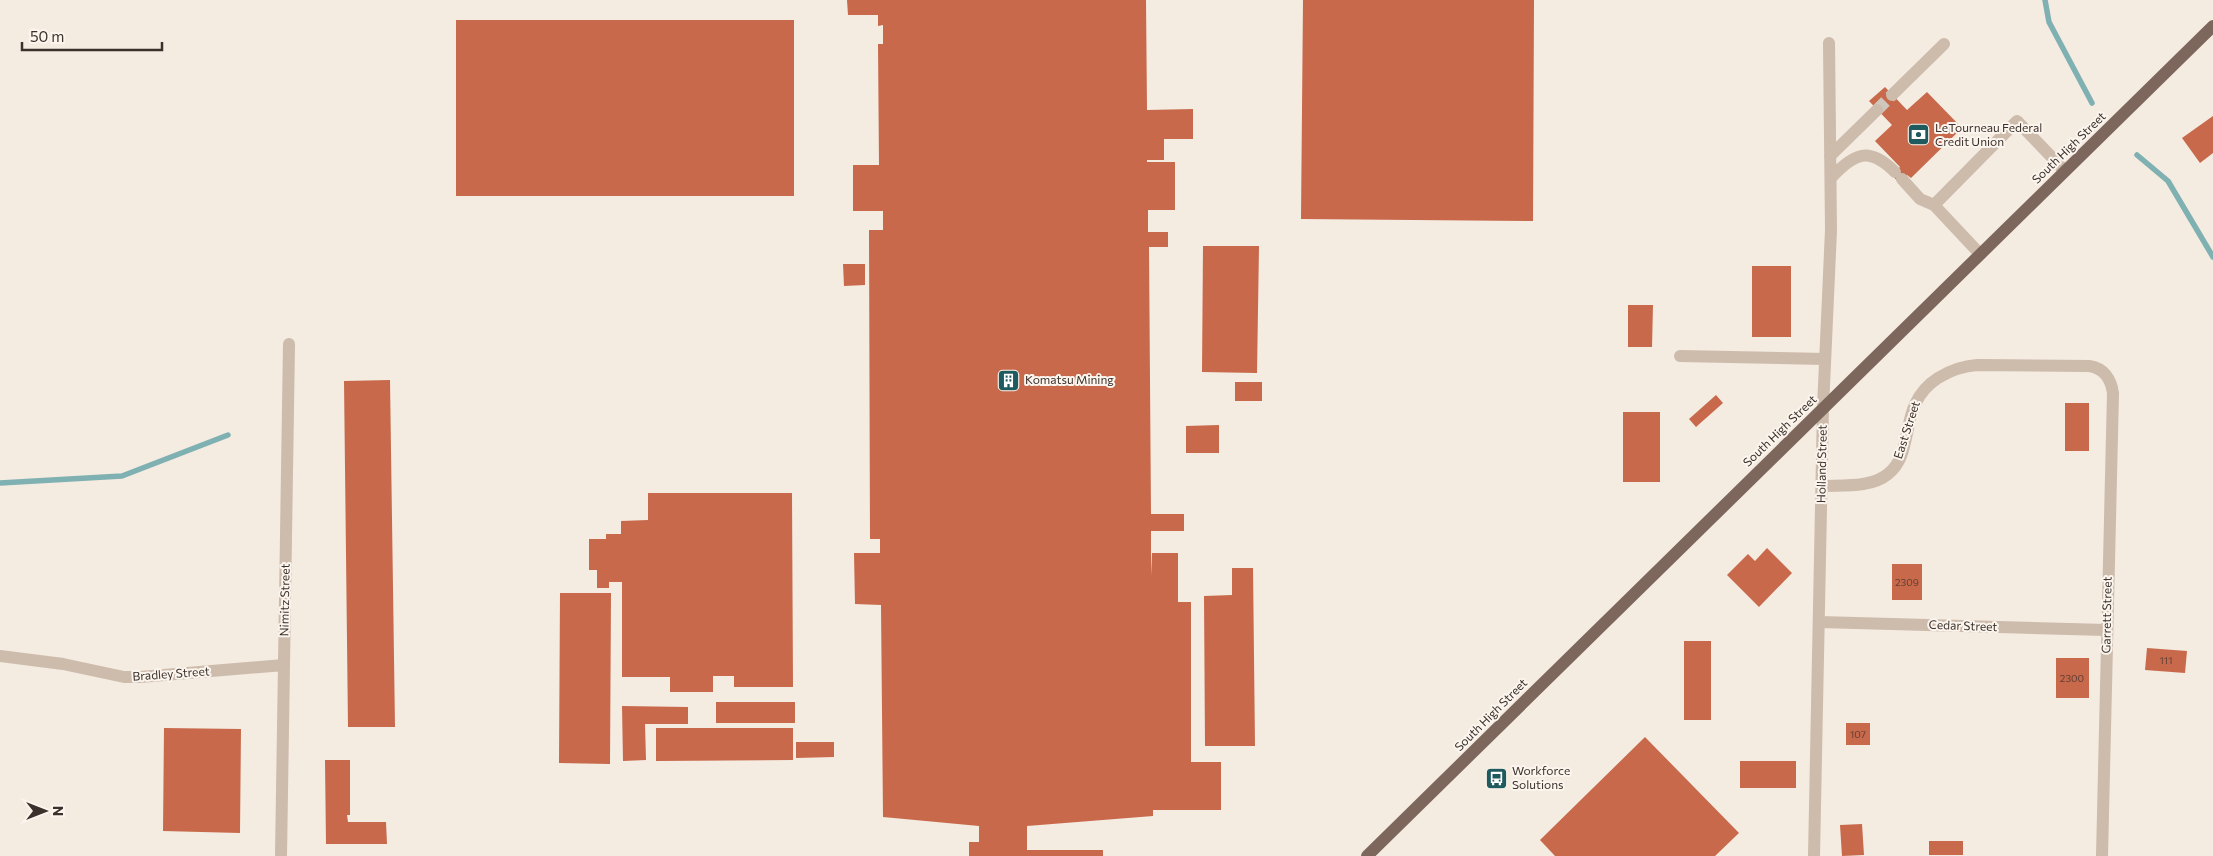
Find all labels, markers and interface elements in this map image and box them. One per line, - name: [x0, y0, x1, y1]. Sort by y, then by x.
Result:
- scale bar: [22, 20, 162, 52]
- text: 50 m: [30, 27, 64, 45]
- street label: South High Street: [2029, 109, 2108, 186]
- place label: LeTourneau Federal Credit Union: [1935, 120, 2042, 148]
- bank icon: LeTourneau Federal Credit Union: [1907, 123, 1931, 147]
- building icon: Komatsu Mining: [997, 368, 1021, 392]
- place label: Komatsu Mining: [1025, 372, 1114, 386]
- street label: South High Street: [1740, 392, 1819, 469]
- street label: East Street: [1890, 399, 1922, 460]
- street label: Holland Street: [1813, 425, 1829, 503]
- street label: Nimitz Street: [276, 563, 292, 636]
- house number: 2309: [1895, 576, 1919, 588]
- street label: Garrett Street: [2098, 576, 2114, 653]
- street label: Cedar Street: [1928, 617, 1998, 633]
- house number: 111: [2160, 654, 2172, 666]
- street label: Bradley Street: [132, 663, 210, 683]
- house number: 2300: [2060, 672, 2084, 684]
- street label: South High Street: [1451, 675, 1529, 753]
- house number: 107: [1850, 728, 1866, 740]
- place label: Workforce Solutions: [1512, 763, 1570, 791]
- bus stop icon: Workforce Solutions: [1484, 766, 1508, 790]
- north arrow: [20, 786, 70, 836]
- text: N: [50, 806, 67, 816]

